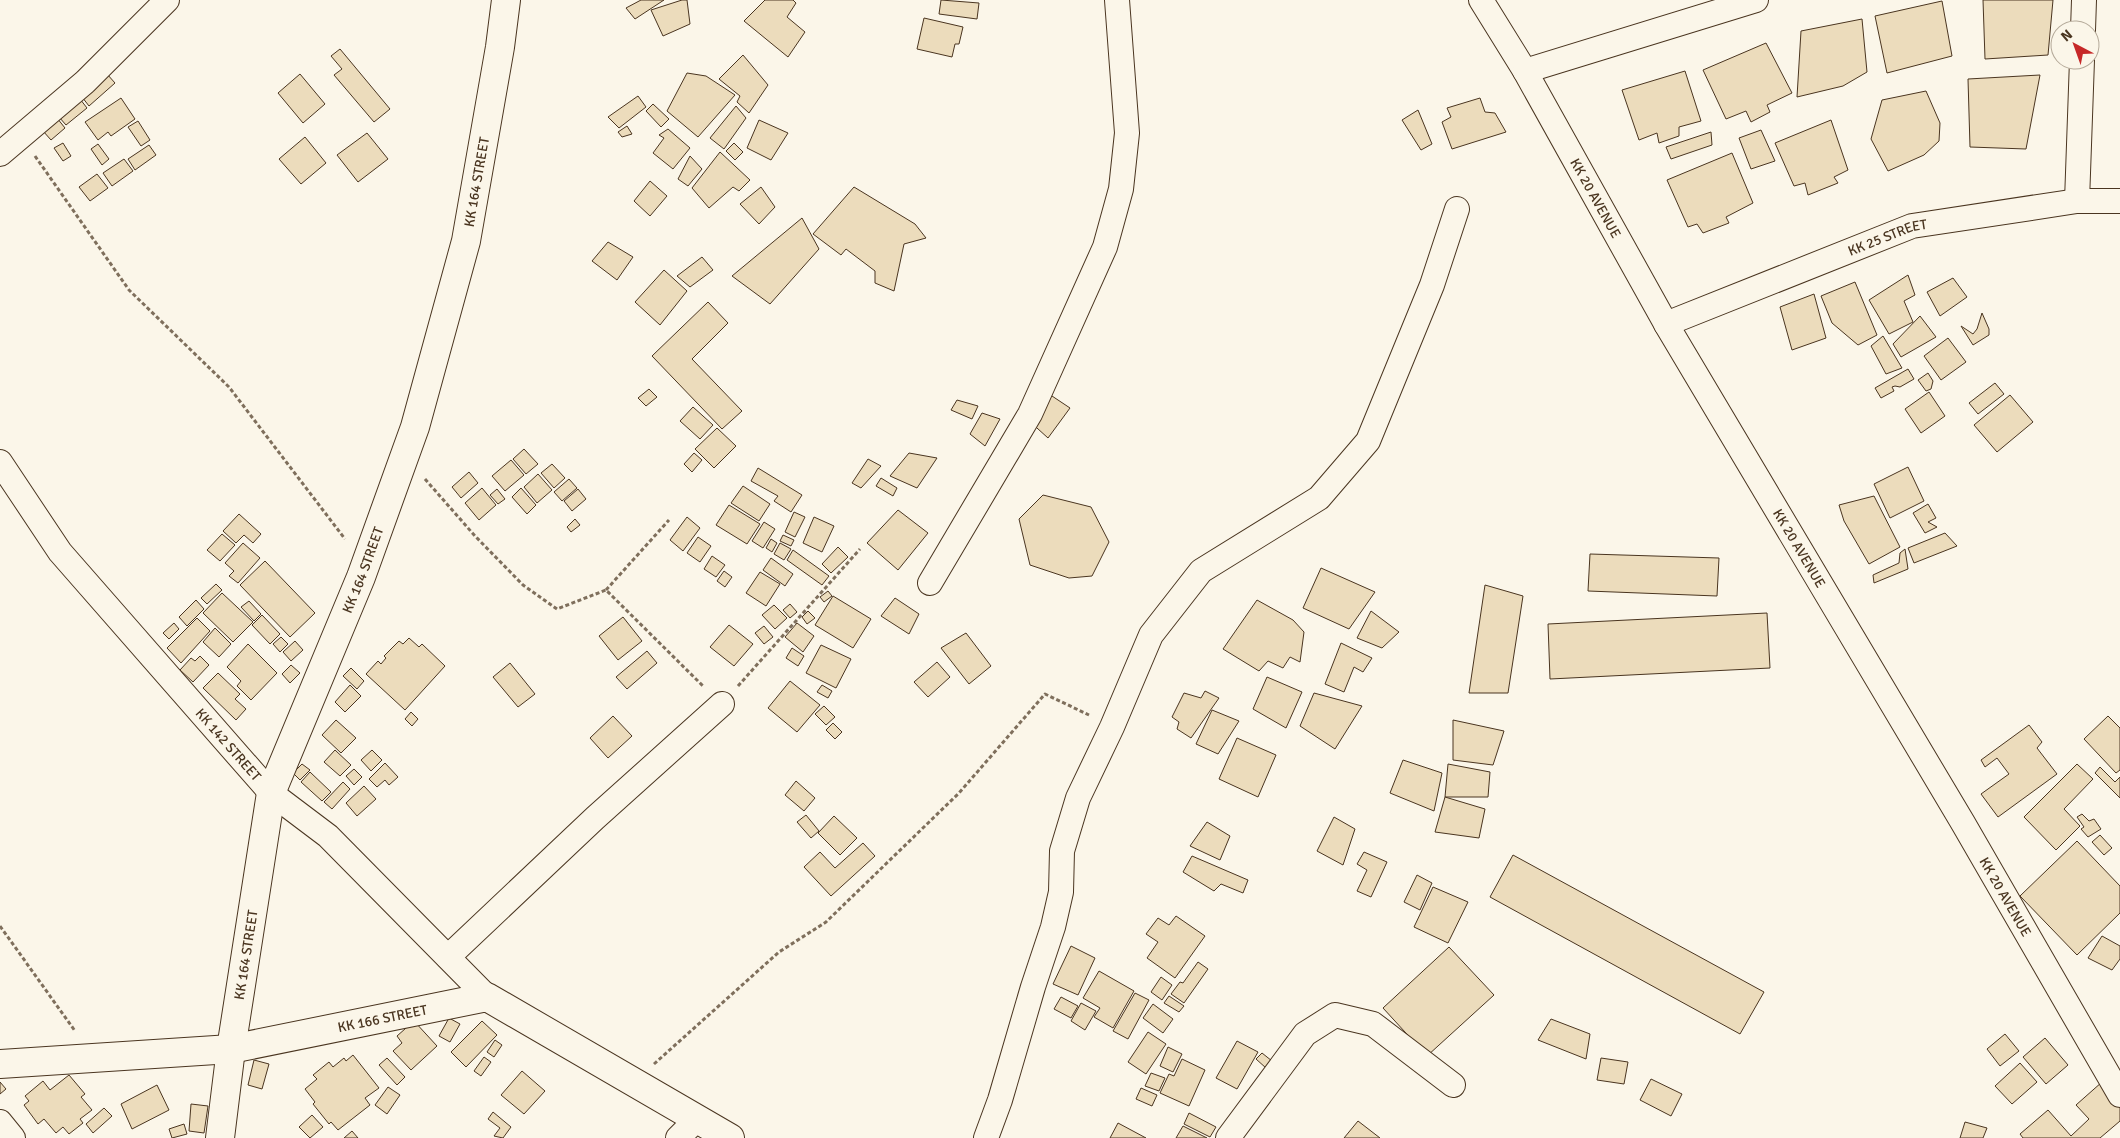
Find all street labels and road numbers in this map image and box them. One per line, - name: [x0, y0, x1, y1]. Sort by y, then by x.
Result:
- street label: KK 164 STREET: [461, 136, 493, 228]
- street label: KK 20 AVENUE: [1566, 155, 1624, 241]
- street label: KK 25 STREET: [1845, 216, 1928, 260]
- street label: KK 20 AVENUE: [1769, 506, 1829, 591]
- street label: KK 164 STREET: [339, 525, 387, 616]
- street label: KK 142 STREET: [192, 705, 265, 785]
- street label: KK 20 AVENUE: [1976, 854, 2035, 940]
- street label: KK 164 STREET: [231, 908, 262, 1001]
- street label: KK 166 STREET: [336, 1001, 429, 1036]

